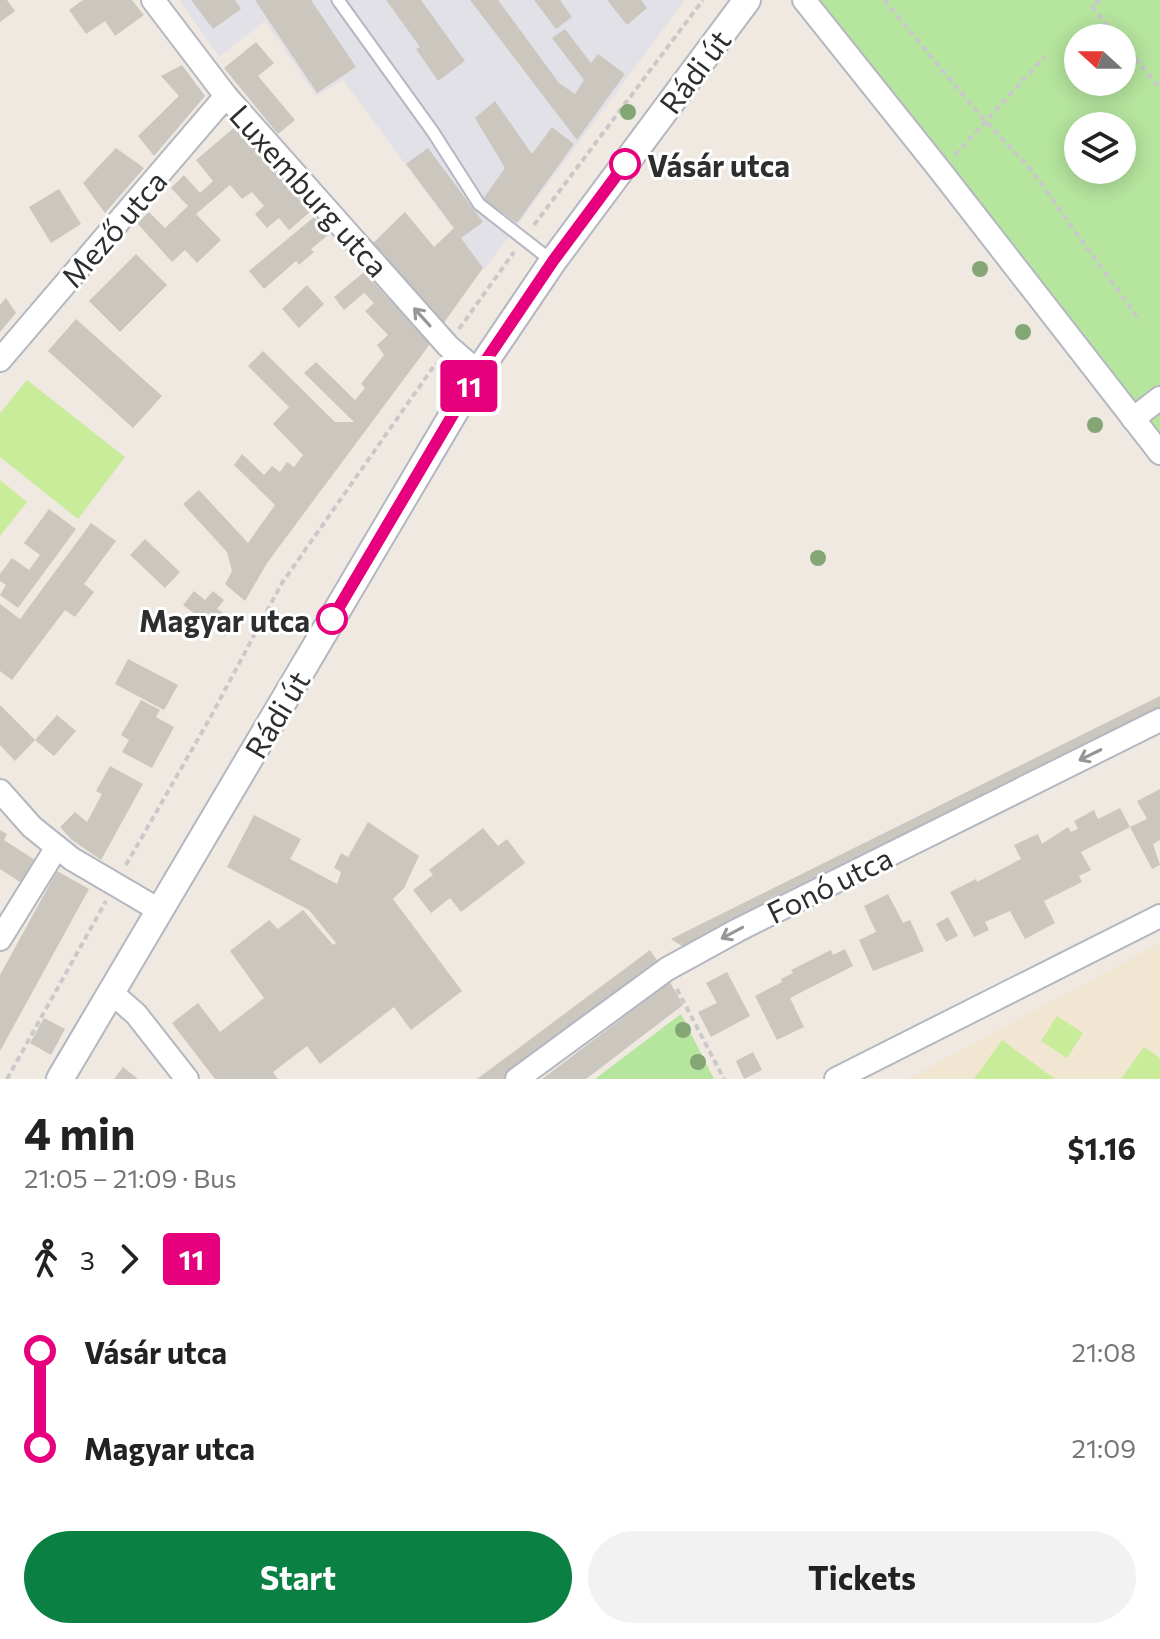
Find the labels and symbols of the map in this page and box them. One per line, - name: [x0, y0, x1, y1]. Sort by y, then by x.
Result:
- street label: Rádi út: [651, 22, 737, 120]
- north arrow: [1064, 24, 1136, 96]
- street label: Luxemburg utca: [223, 96, 397, 284]
- place label: Vásár utca: [647, 146, 790, 183]
- marker: Vásár utca: [610, 149, 640, 179]
- street label: Mező utca: [52, 162, 174, 294]
- one-way arrow: [414, 308, 432, 328]
- line badge: 11: [433, 360, 505, 412]
- place label: Magyar utca: [139, 601, 310, 638]
- marker: Magyar utca: [317, 604, 347, 634]
- street label: Rádi út: [236, 664, 316, 764]
- one-way arrow: [1079, 748, 1103, 763]
- street label: Fonó utca: [760, 838, 898, 930]
- one-way arrow: [721, 926, 744, 942]

